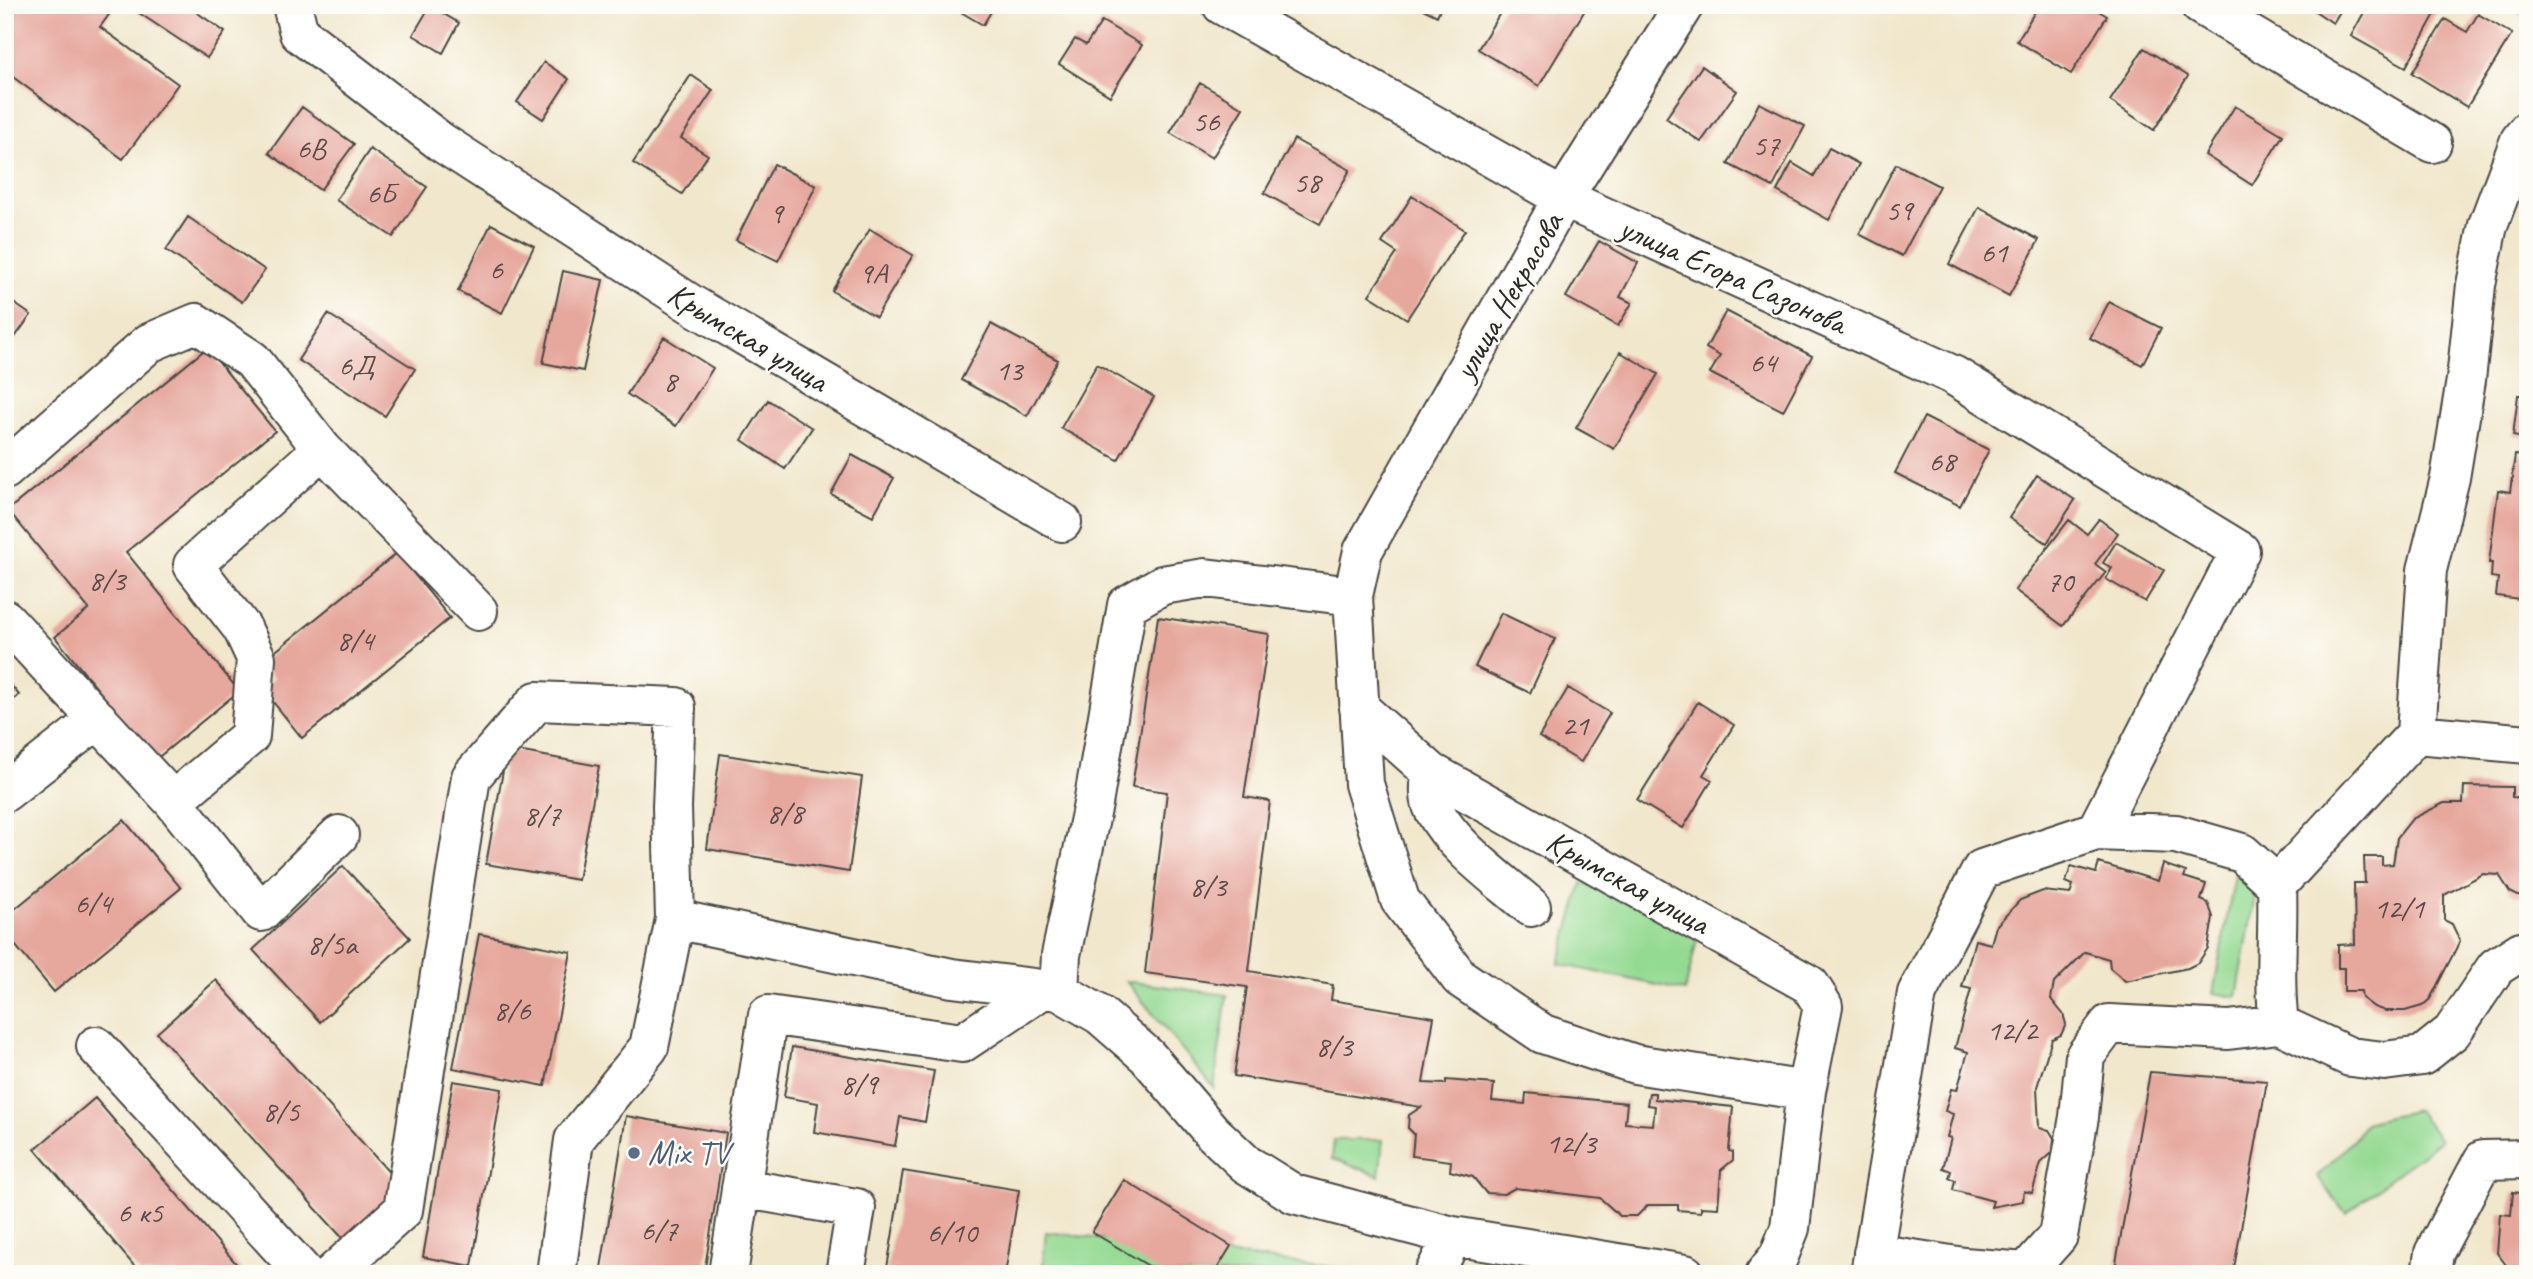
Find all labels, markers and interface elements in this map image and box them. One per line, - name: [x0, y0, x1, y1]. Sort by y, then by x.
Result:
- house number: 56: [1193, 102, 1221, 140]
- house number: 57: [1753, 126, 1781, 164]
- house number: 6В: [297, 129, 328, 167]
- house number: 58: [1294, 163, 1323, 201]
- house number: 6Б: [367, 174, 400, 212]
- house number: 59: [1886, 191, 1915, 229]
- house number: 9: [769, 194, 785, 232]
- street label: улица Некрасова: [1442, 203, 1574, 389]
- street label: улица Егора Сазонова: [1611, 205, 1855, 345]
- house number: 61: [1981, 233, 2009, 271]
- house number: 6: [489, 250, 504, 288]
- house number: 9А: [859, 254, 889, 292]
- street label: Крымская улица: [660, 273, 837, 402]
- house number: 64: [1750, 343, 1779, 381]
- house number: 6Д: [338, 346, 376, 384]
- house number: 13: [996, 351, 1025, 389]
- house number: 8: [663, 362, 679, 400]
- house number: 68: [1929, 442, 1958, 480]
- house number: 8/3: [89, 561, 128, 599]
- house number: 70: [2047, 562, 2076, 600]
- house number: 8/4: [337, 621, 376, 659]
- house number: 21: [1562, 706, 1590, 744]
- house number: 8/8: [767, 794, 806, 832]
- house number: 8/7: [524, 796, 562, 834]
- street label: Крымская улица: [1539, 820, 1718, 945]
- house number: 8/3: [1190, 867, 1229, 905]
- house number: 6/4: [75, 884, 114, 922]
- house number: 12/1: [2374, 889, 2426, 927]
- house number: 8/5а: [307, 925, 359, 963]
- house number: 8/6: [494, 991, 532, 1029]
- house number: 12/2: [1987, 1011, 2040, 1049]
- house number: 8/3: [1316, 1027, 1355, 1065]
- house number: 8/9: [841, 1065, 880, 1103]
- house number: 8/5: [263, 1092, 301, 1130]
- house number: 12/3: [1546, 1124, 1599, 1162]
- place label: Mix TV: [648, 1132, 735, 1174]
- marker: Mix TV: [626, 1145, 642, 1161]
- house number: 6 к5: [117, 1193, 164, 1231]
- house number: 6/7: [641, 1211, 679, 1249]
- house number: 6/10: [927, 1213, 980, 1251]

